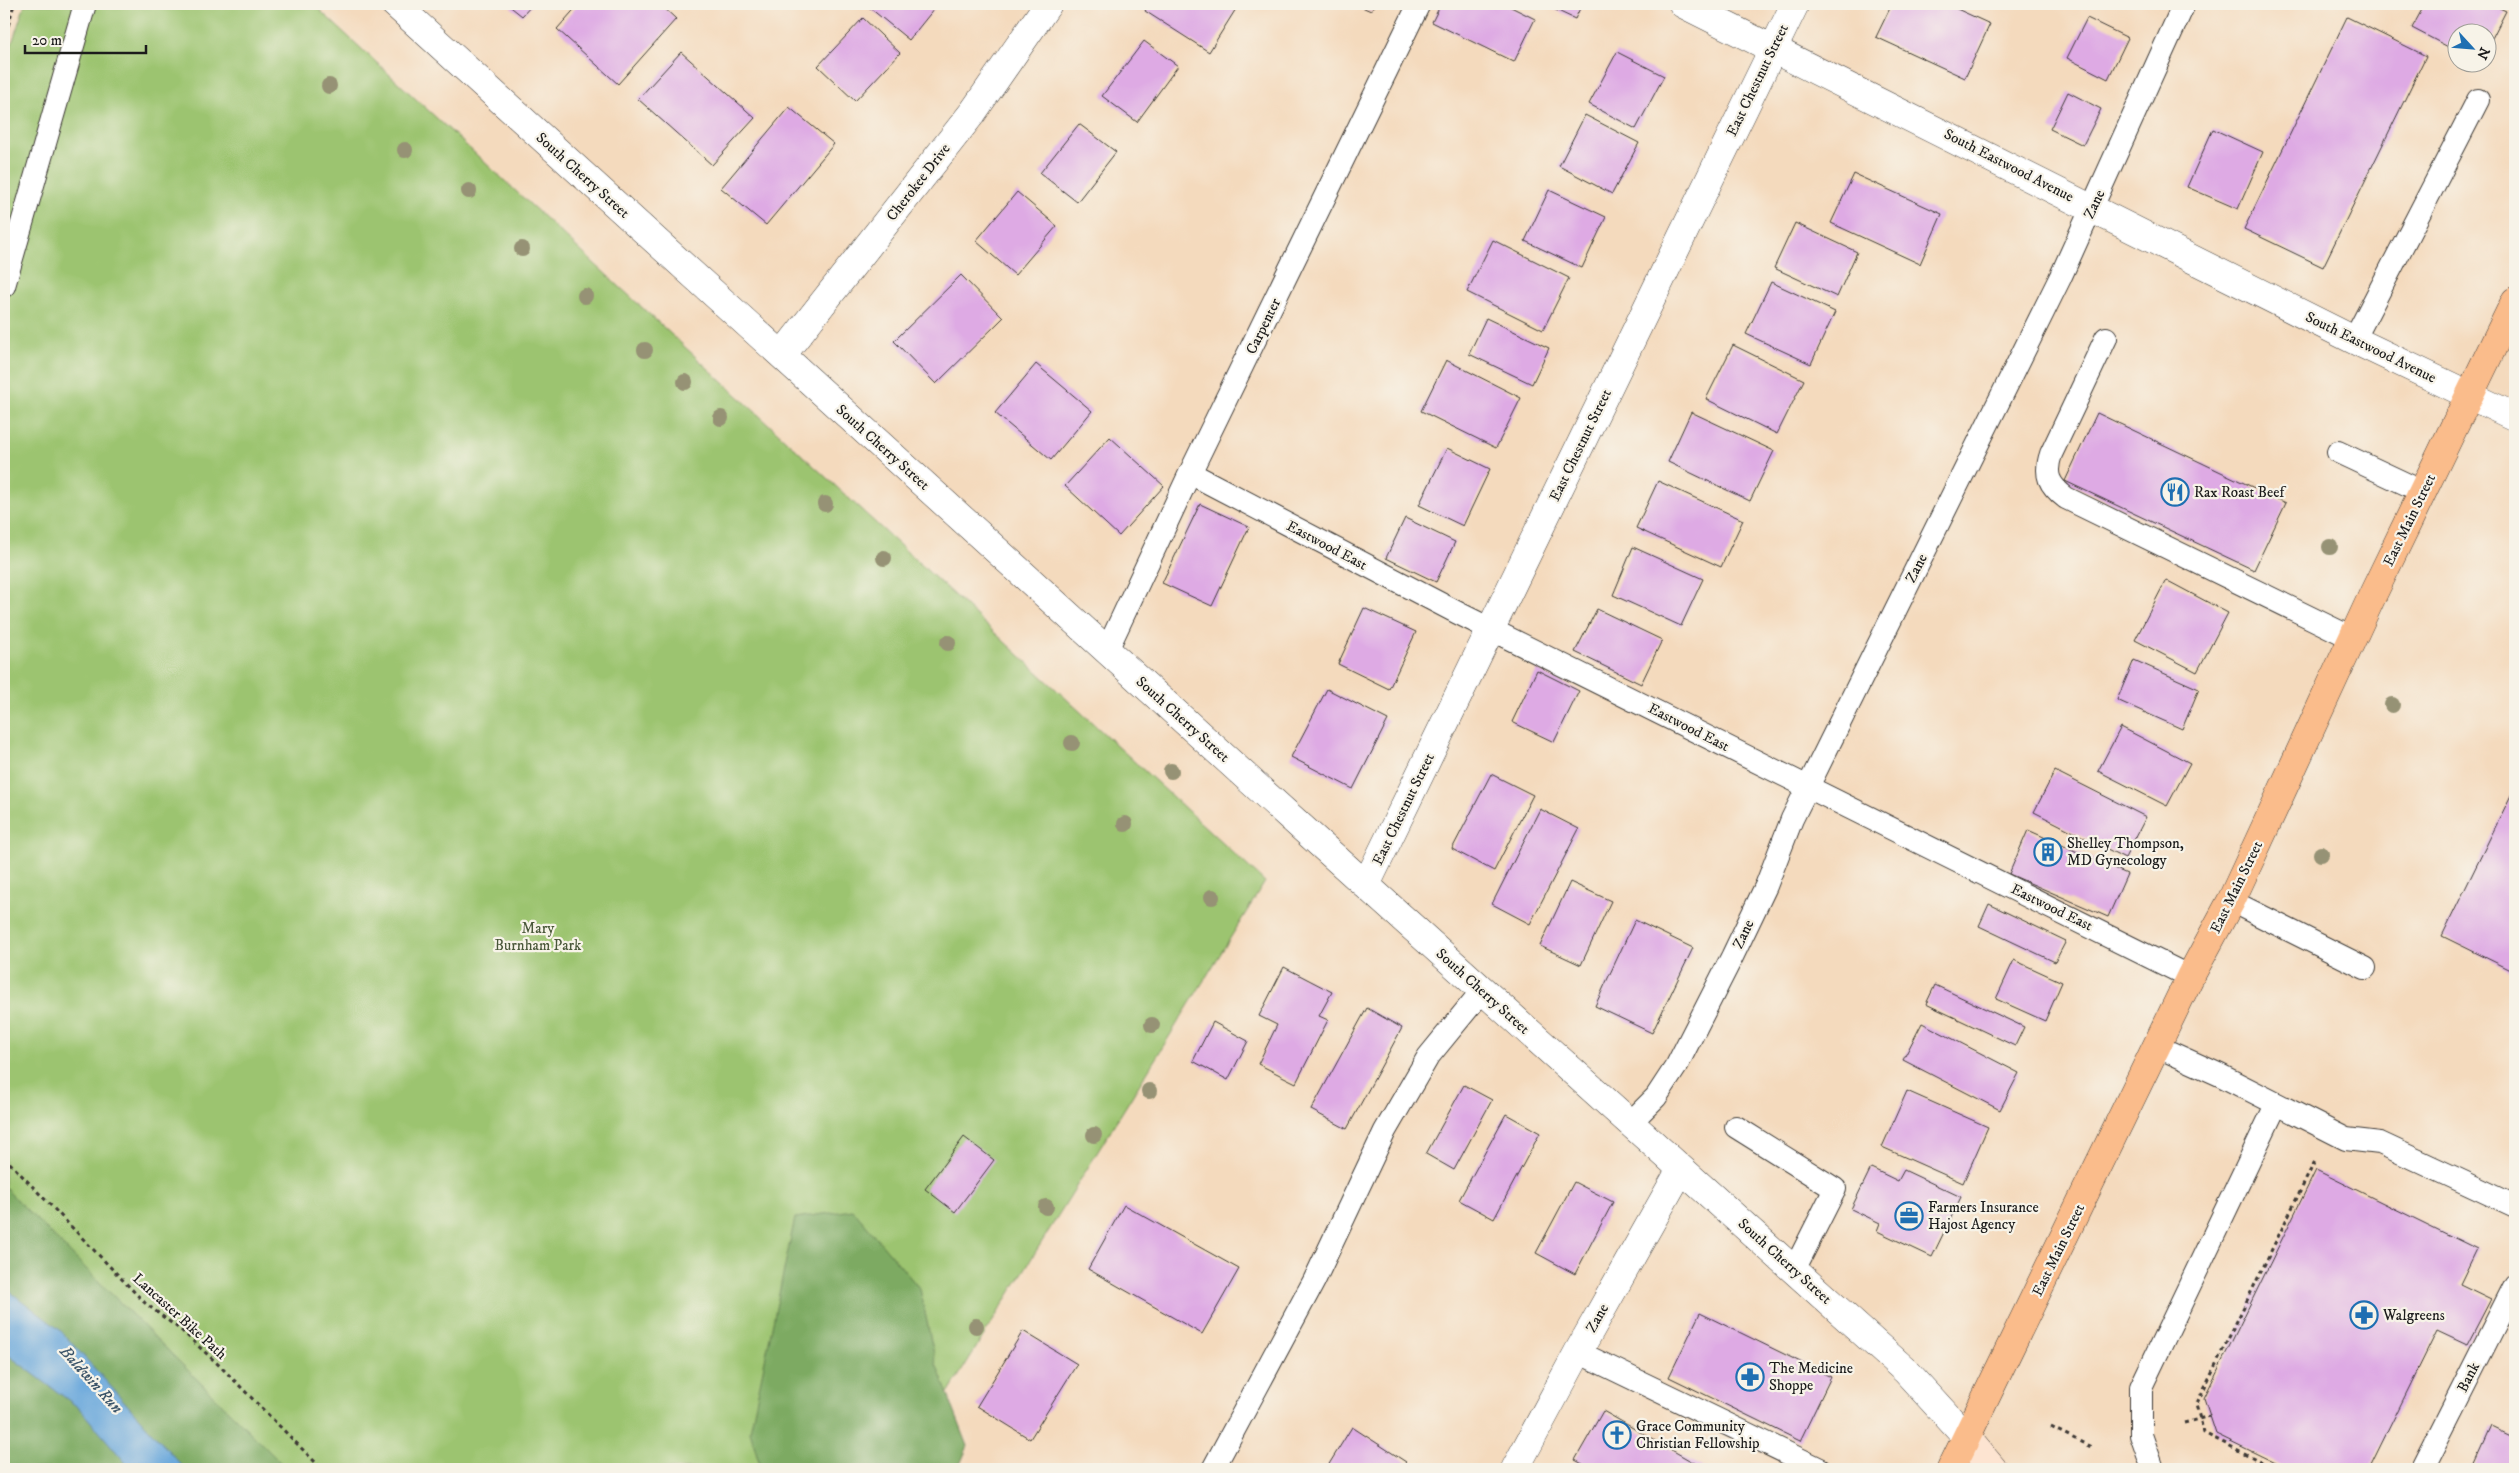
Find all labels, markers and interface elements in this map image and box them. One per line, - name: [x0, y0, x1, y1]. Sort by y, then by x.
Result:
- street label: East Chestnut Street: [1722, 21, 1793, 139]
- scale bar: [25, 22, 146, 54]
- north arrow: [2446, 22, 2496, 72]
- text: 20 m: [32, 31, 62, 50]
- text: N: [2472, 44, 2493, 63]
- street label: South Eastwood Avenue: [1941, 124, 2077, 206]
- street label: South Cherry Street: [532, 128, 633, 222]
- street label: Cherokee Drive: [882, 140, 955, 225]
- street label: Zane: [2080, 187, 2109, 222]
- street label: Carpenter: [1242, 295, 1285, 357]
- street label: South Eastwood Avenue: [2302, 308, 2439, 387]
- street label: East Chestnut Street: [1545, 386, 1616, 504]
- street label: South Cherry Street: [832, 400, 933, 494]
- street label: East Main Street: [2379, 471, 2440, 570]
- restaurant icon: Rax Roast Beef: [2160, 477, 2190, 507]
- place label: Rax Roast Beef: [2194, 483, 2286, 502]
- street label: Eastwood East: [1283, 516, 1370, 575]
- street label: Zane: [1901, 551, 1932, 586]
- street label: South Cherry Street: [1132, 672, 1233, 766]
- street label: Eastwood East: [1645, 699, 1733, 756]
- street label: East Chestnut Street: [1368, 750, 1439, 868]
- place label: Shelley Thompson, MD Gynecology: [2067, 834, 2184, 870]
- building icon: Shelley Thompson, MD Gynecology: [2033, 837, 2063, 867]
- street label: East Main Street: [2206, 838, 2267, 937]
- street label: Eastwood East: [2008, 880, 2096, 935]
- street label: Zane: [1729, 917, 1758, 952]
- park label: Mary Burnham Park: [495, 919, 582, 955]
- street label: South Cherry Street: [1432, 944, 1533, 1038]
- place label: Farmers Insurance Hajost Agency: [1928, 1198, 2039, 1234]
- office icon: Farmers Insurance Hajost Agency: [1894, 1201, 1924, 1231]
- street label: East Main Street: [2028, 1201, 2089, 1300]
- street label: South Cherry Street: [1734, 1214, 1835, 1308]
- street label: Lancaster Bike Path: [129, 1269, 231, 1364]
- pharmacy icon: Walgreens: [2349, 1300, 2379, 1330]
- street label: Zane: [1582, 1301, 1613, 1336]
- place label: Walgreens: [2382, 1306, 2445, 1325]
- water label: Baldwin Run: [55, 1341, 127, 1418]
- place label: The Medicine Shoppe: [1769, 1359, 1853, 1395]
- street label: Bank: [2453, 1359, 2484, 1395]
- pharmacy icon: The Medicine Shoppe: [1735, 1362, 1765, 1392]
- place label: Grace Community Christian Fellowship: [1636, 1417, 1760, 1453]
- church icon: Grace Community Christian Fellowship: [1602, 1420, 1632, 1450]

